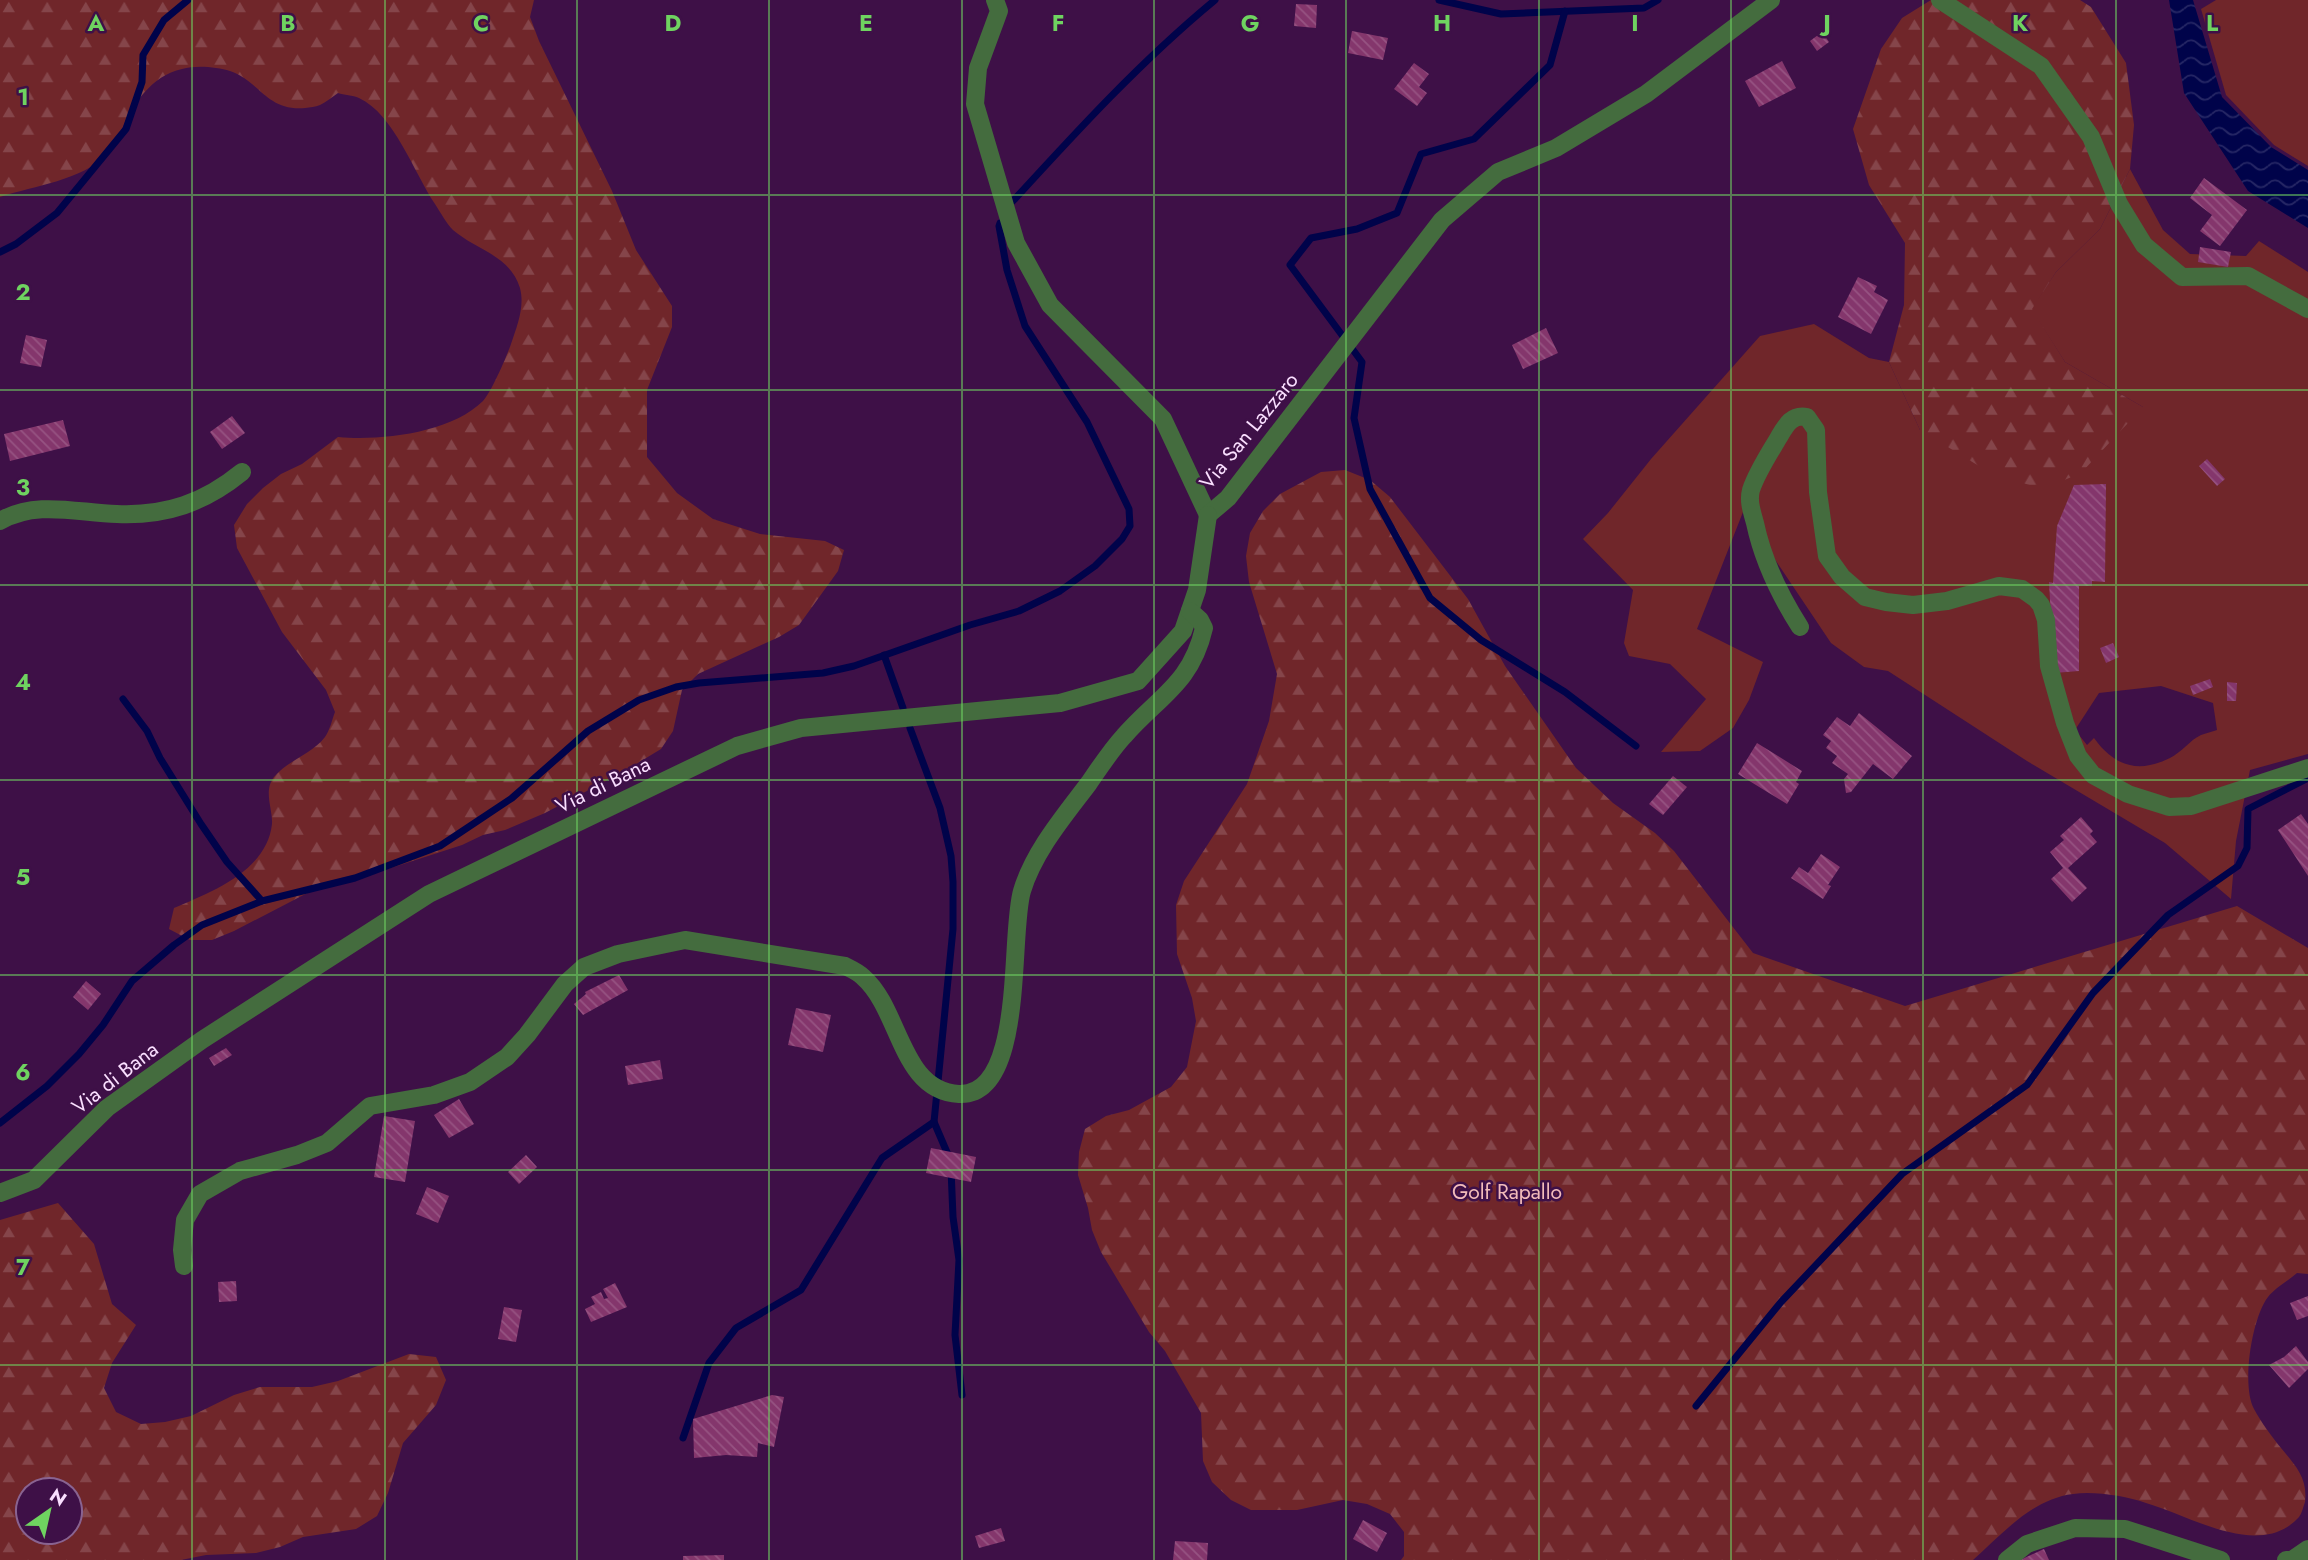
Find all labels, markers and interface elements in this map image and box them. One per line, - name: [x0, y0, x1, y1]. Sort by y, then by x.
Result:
- text: A: [87, 6, 105, 40]
- text: B: [280, 6, 296, 40]
- text: C: [473, 6, 489, 40]
- text: D: [665, 6, 682, 40]
- text: E: [859, 6, 873, 40]
- text: F: [1052, 6, 1064, 40]
- text: G: [1241, 6, 1259, 40]
- text: H: [1433, 6, 1451, 40]
- text: I: [1631, 6, 1639, 40]
- text: J: [1819, 6, 1831, 40]
- text: K: [2012, 6, 2029, 40]
- text: L: [2206, 6, 2219, 40]
- text: 1: [17, 80, 29, 114]
- text: 2: [15, 275, 31, 309]
- street label: Via San Lazzaro: [1192, 366, 1306, 496]
- text: 3: [16, 470, 30, 504]
- text: 4: [15, 665, 31, 699]
- street label: Via di Bana: [550, 749, 656, 821]
- text: 5: [16, 860, 30, 894]
- street label: Via di Bana: [65, 1035, 165, 1121]
- text: 6: [15, 1055, 31, 1089]
- park label: Golf Rapallo: [1452, 1177, 1562, 1207]
- text: 7: [16, 1250, 30, 1284]
- north arrow: [14, 1476, 84, 1546]
- text: N: [44, 1482, 72, 1513]

